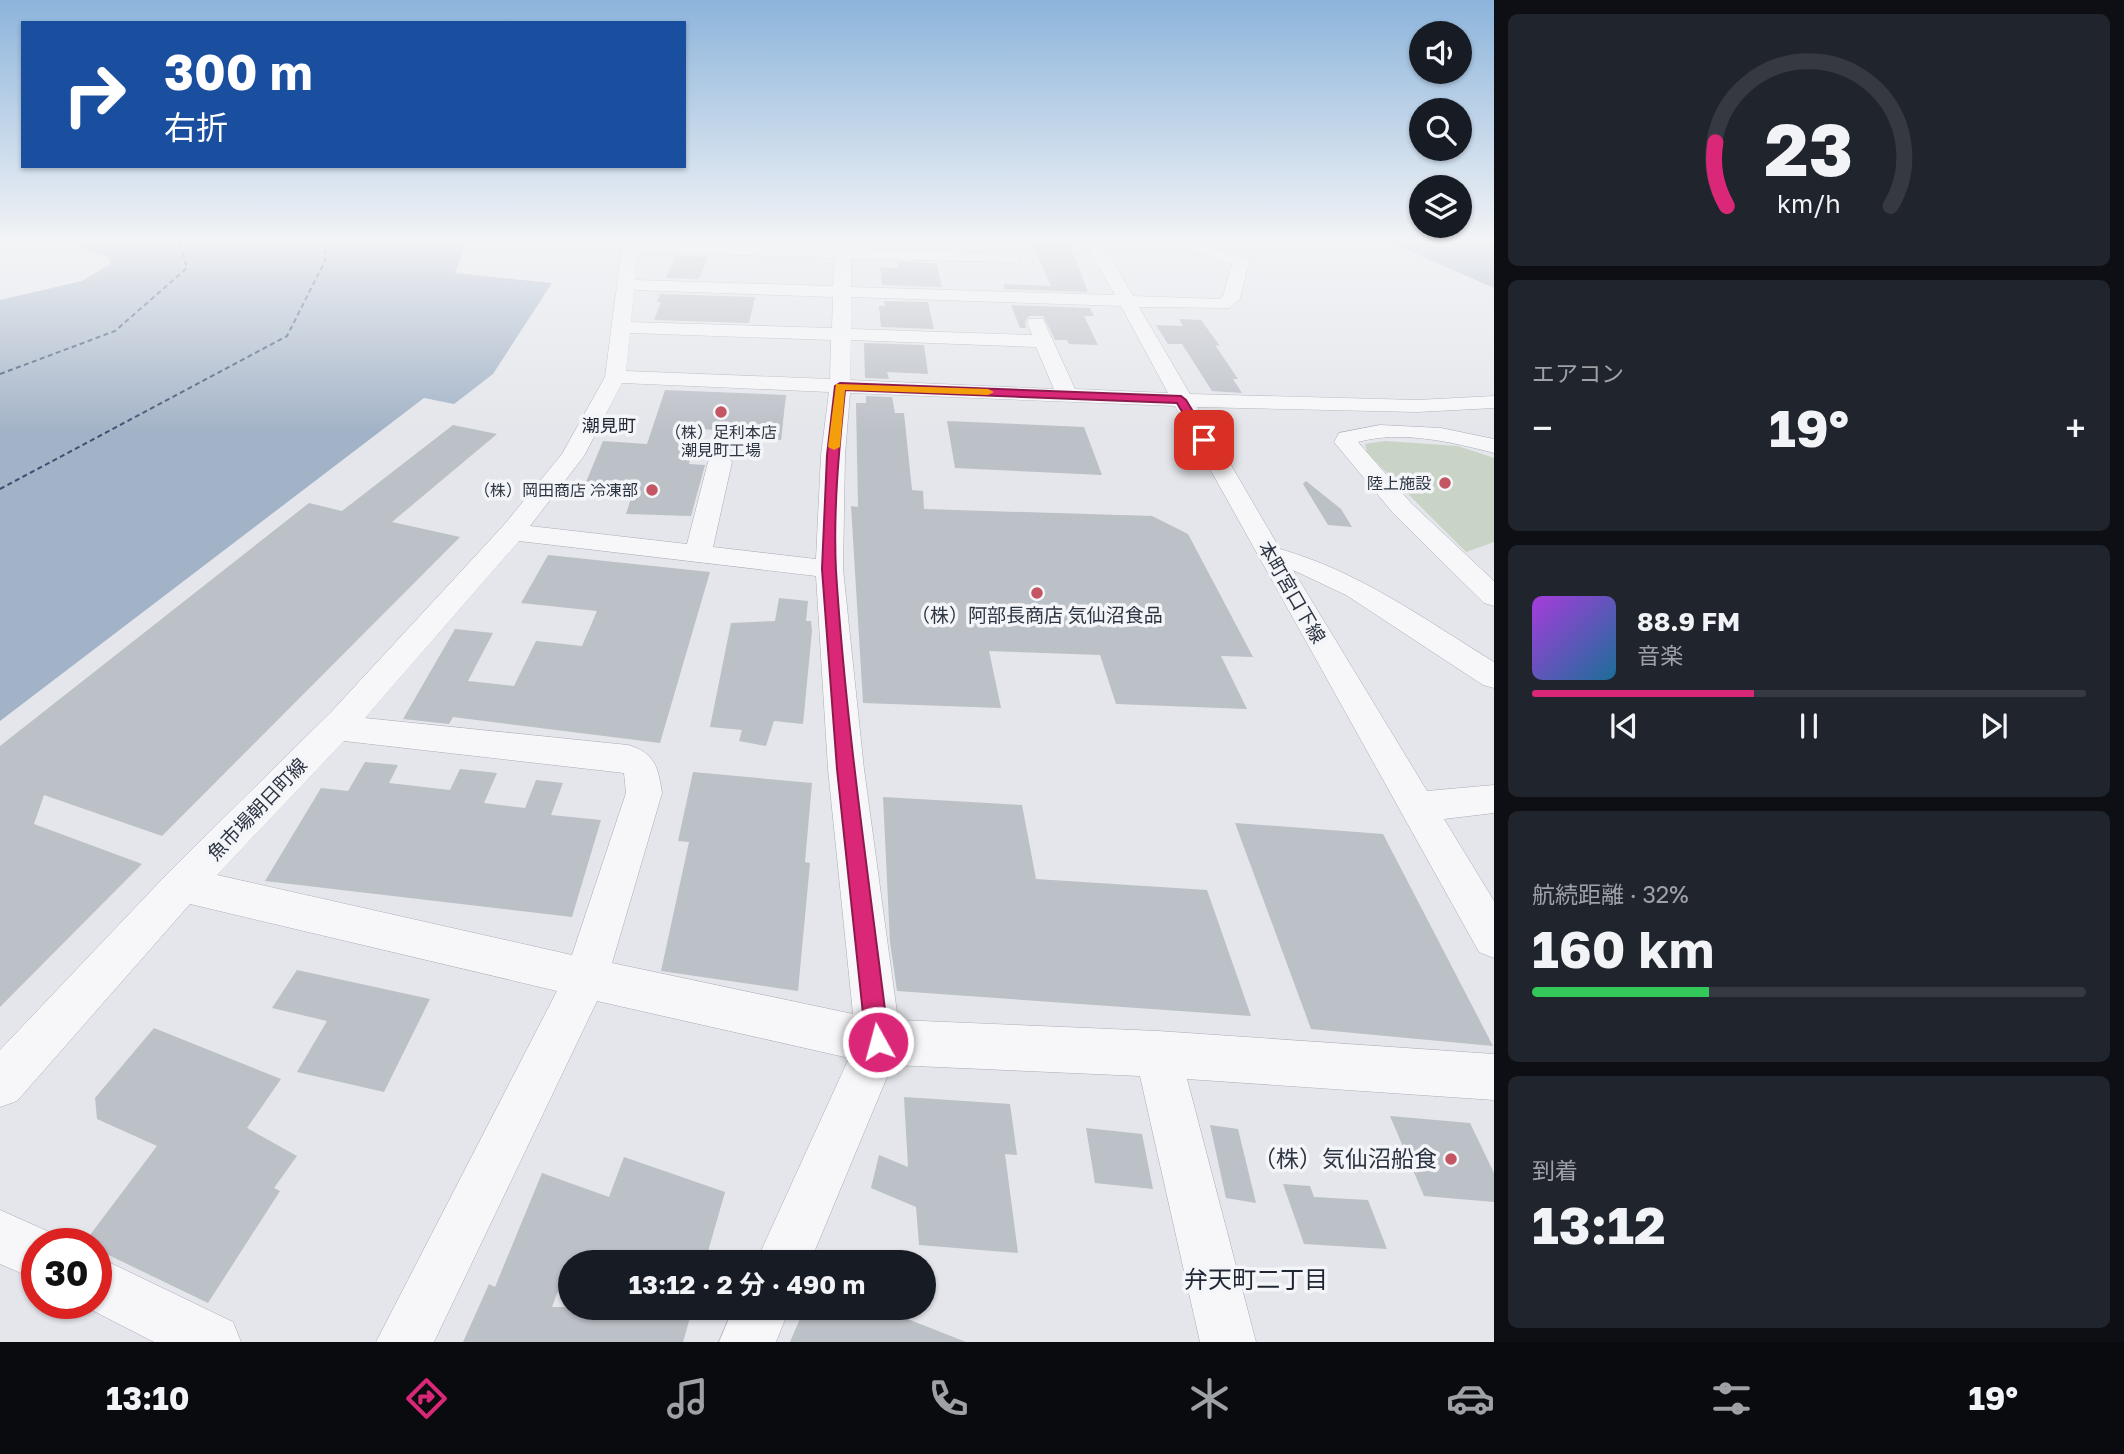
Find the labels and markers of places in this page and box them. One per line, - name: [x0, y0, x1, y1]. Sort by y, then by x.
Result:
- marker: （株）足利本店 潮見町工場: [713, 404, 729, 420]
- pin: [1174, 410, 1234, 470]
- place label: （株）足利本店 潮見町工場: [665, 422, 777, 460]
- place label: 陸上施設: [1367, 473, 1431, 493]
- marker: 陸上施設: [1437, 475, 1453, 491]
- place label: （株）岡田商店 冷凍部: [474, 480, 638, 500]
- marker: （株）岡田商店 冷凍部: [644, 482, 660, 498]
- marker: （株）阿部長商店 気仙沼食品: [1029, 585, 1045, 601]
- place label: （株）阿部長商店 気仙沼食品: [911, 603, 1163, 626]
- place label: （株）気仙沼船食: [1253, 1144, 1437, 1172]
- marker: （株）気仙沼船食: [1443, 1151, 1459, 1167]

